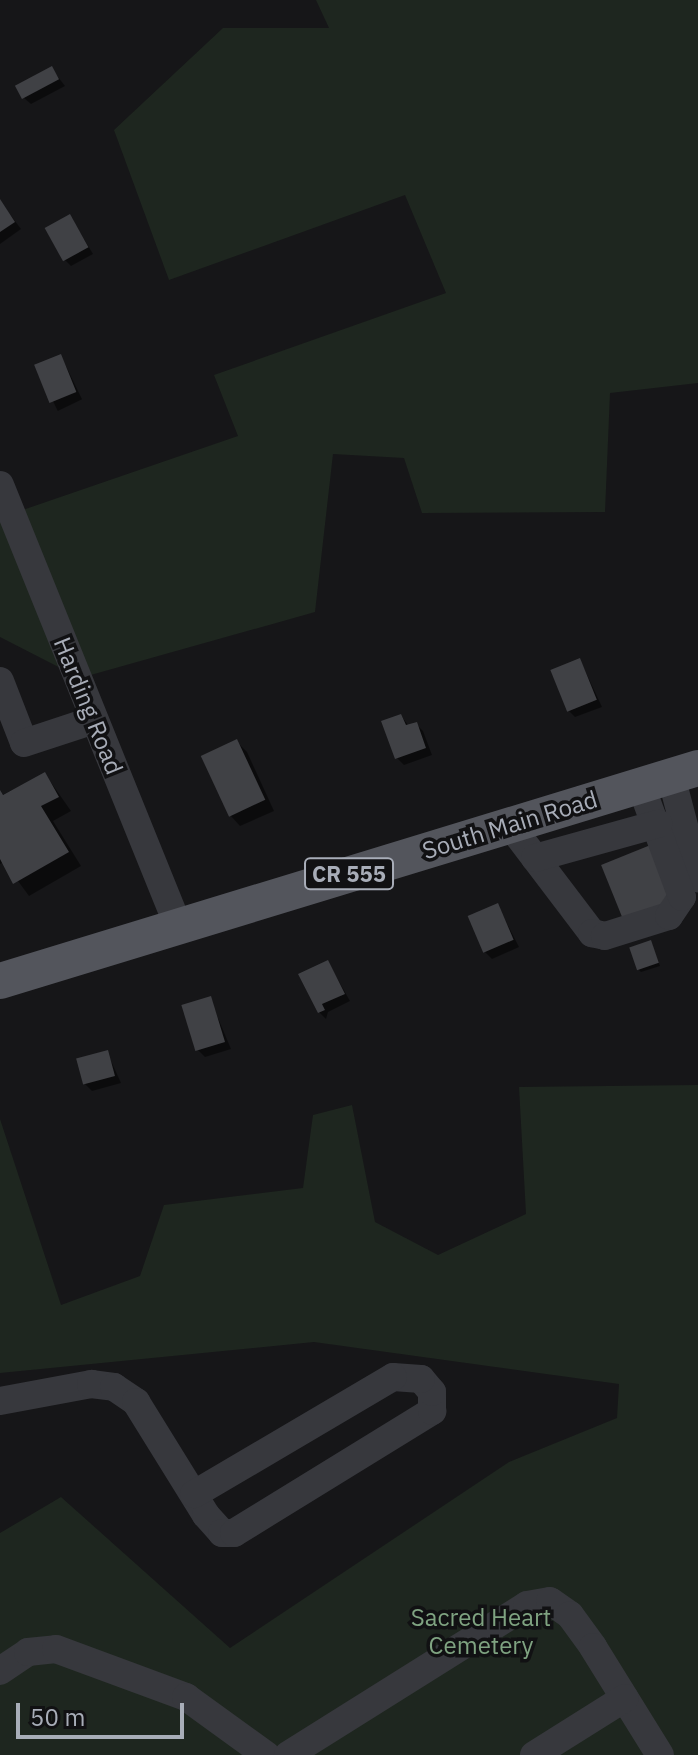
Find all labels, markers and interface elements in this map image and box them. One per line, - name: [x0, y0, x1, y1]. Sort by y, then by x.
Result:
- street label: Harding Road: [47, 633, 129, 779]
- street label: South Main Road: [419, 785, 601, 865]
- road number: CR 555: [303, 856, 395, 892]
- park label: Sacred Heart Cemetery: [411, 1604, 551, 1660]
- scale bar: [20, 1687, 188, 1737]
- text: 50 m: [30, 1701, 85, 1733]

